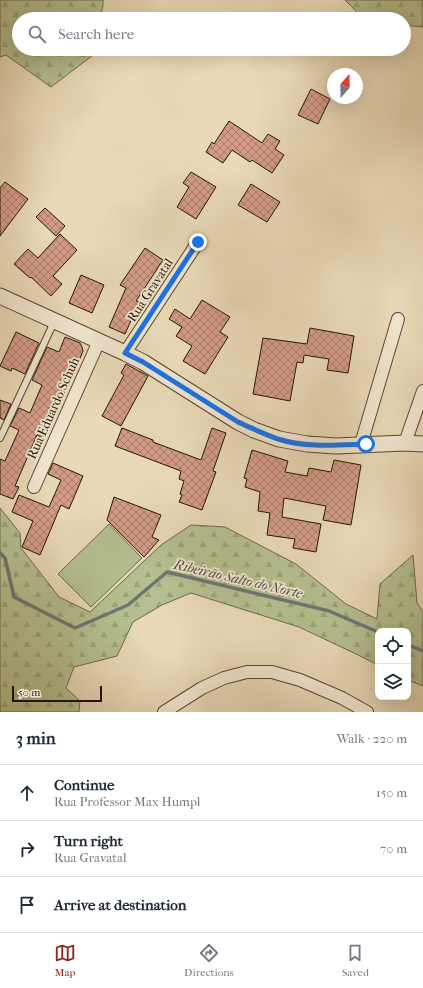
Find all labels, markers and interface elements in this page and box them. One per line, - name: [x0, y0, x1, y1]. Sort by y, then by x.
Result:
- search box: [12, 12, 411, 56]
- icon: search: [26, 23, 48, 45]
- text: Search here: [58, 25, 134, 43]
- north arrow: [327, 68, 363, 104]
- route end: [189, 233, 207, 251]
- street label: Rua Gravatal: [124, 255, 176, 325]
- street label: Rua Eduardo Schuh: [24, 354, 82, 461]
- route start: [357, 435, 375, 453]
- water label: Ribeirão Salto do Norte: [171, 556, 304, 602]
- map controls: [375, 628, 411, 700]
- button: locate: [375, 628, 411, 664]
- button: layers: [375, 664, 411, 700]
- scale bar: [12, 684, 102, 703]
- text: 50 m: [18, 686, 40, 699]
- text: 3 min: [16, 728, 56, 748]
- text: Walk · 220 m: [336, 731, 407, 746]
- text: Continue: [54, 776, 114, 794]
- icon: ahead: [16, 782, 38, 804]
- text: 150 m: [376, 785, 407, 800]
- text: Rua Professor Max Humpl: [54, 794, 200, 809]
- text: Turn right: [54, 832, 123, 850]
- icon: right: [16, 838, 38, 860]
- text: 70 m: [380, 841, 407, 856]
- text: Rua Gravatal: [54, 850, 127, 865]
- icon: arrive: [16, 894, 38, 916]
- text: Arrive at destination: [54, 896, 186, 914]
- tab: Map: [54, 942, 76, 979]
- tab: Directions: [184, 942, 234, 979]
- tab: Saved: [342, 942, 369, 979]

